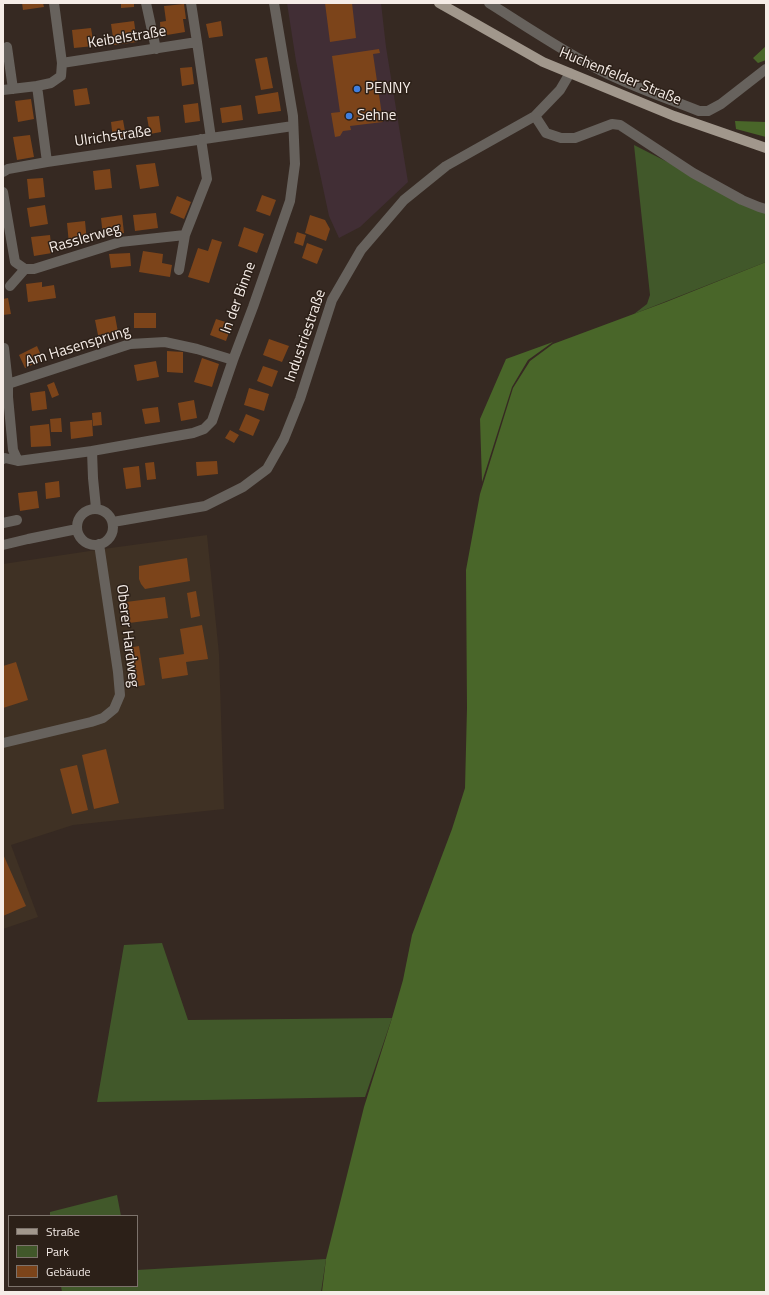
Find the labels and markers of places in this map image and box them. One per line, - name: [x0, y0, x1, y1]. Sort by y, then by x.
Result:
- place label: PENNY: [365, 80, 411, 98]
- marker: PENNY: [352, 84, 362, 94]
- place label: Sehne: [357, 107, 396, 125]
- marker: Sehne: [344, 111, 354, 121]

